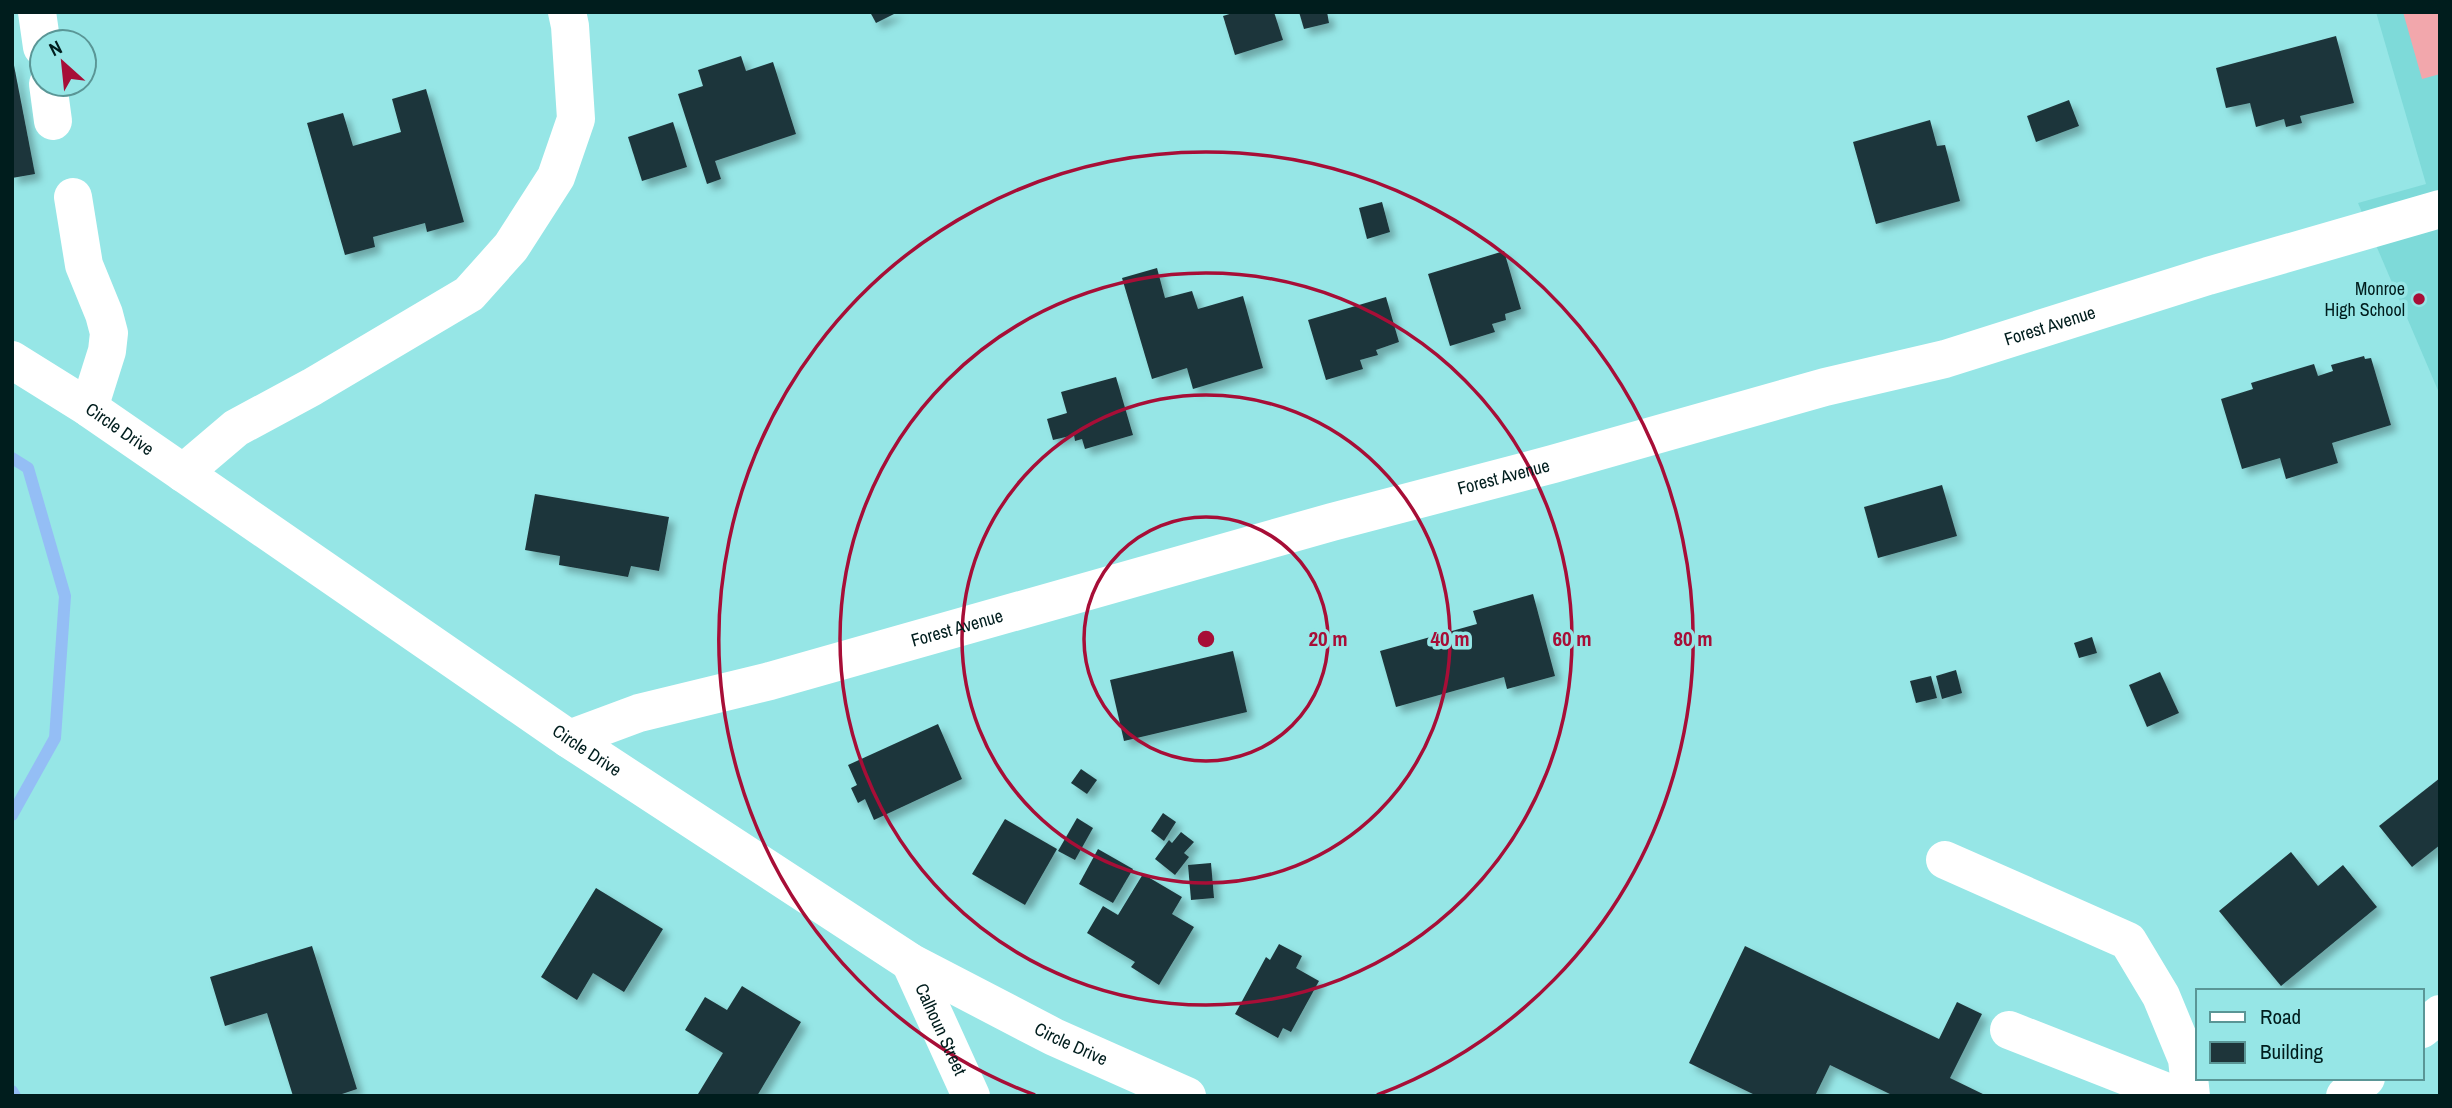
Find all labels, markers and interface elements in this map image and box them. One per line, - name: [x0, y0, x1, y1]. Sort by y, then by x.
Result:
- north arrow: [28, 28, 98, 98]
- text: N: [44, 34, 66, 62]
- place label: Monroe High School: [2325, 276, 2405, 322]
- marker: Monroe High School: [2411, 291, 2427, 307]
- street label: Forest Avenue: [2001, 299, 2099, 352]
- street label: Circle Drive: [81, 396, 159, 461]
- street label: Forest Avenue: [1455, 452, 1552, 501]
- street label: Forest Avenue: [908, 603, 1006, 652]
- text: 20 m: [1308, 624, 1348, 653]
- text: 40 m: [1430, 624, 1470, 653]
- text: 60 m: [1552, 624, 1592, 653]
- text: 80 m: [1673, 624, 1713, 653]
- centre of rings: [1194, 627, 1218, 651]
- street label: Circle Drive: [548, 718, 626, 782]
- street label: Calhoun Street: [909, 979, 973, 1079]
- legend: [2196, 989, 2424, 1080]
- text: Road: [2260, 1002, 2301, 1031]
- street label: Circle Drive: [1030, 1016, 1112, 1071]
- text: Building: [2260, 1037, 2324, 1066]

